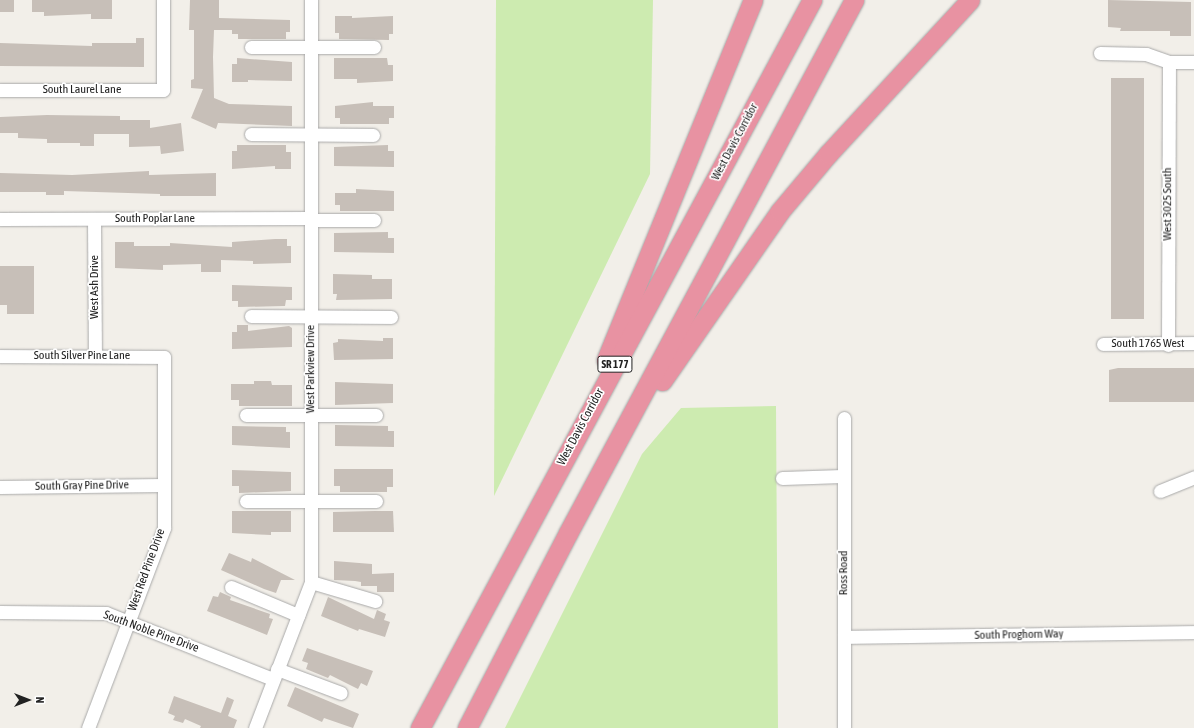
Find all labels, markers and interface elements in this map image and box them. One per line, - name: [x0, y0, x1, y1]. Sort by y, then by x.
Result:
- street label: South Laurel Lane: [43, 83, 121, 97]
- street label: West Davis Corridor: [709, 101, 761, 183]
- street label: West 3025 South: [1161, 167, 1175, 241]
- street label: South Poplar Lane: [115, 212, 195, 226]
- street label: West Ash Drive: [88, 255, 102, 319]
- street label: West Parkview Drive: [304, 325, 318, 413]
- street label: South 1765 West: [1111, 337, 1185, 351]
- street label: South Silver Pine Lane: [34, 349, 130, 363]
- road number: SR 177: [597, 355, 633, 373]
- street label: West Davis Corridor: [555, 386, 607, 468]
- street label: South Gray Pine Drive: [35, 478, 129, 494]
- street label: West Red Pine Drive: [125, 527, 169, 613]
- street label: Ross Road: [837, 551, 851, 595]
- street label: South Noble Pine Drive: [101, 608, 201, 656]
- street label: South Proghorn Way: [974, 627, 1064, 643]
- north arrow: [8, 680, 48, 720]
- text: N: [34, 697, 46, 703]

